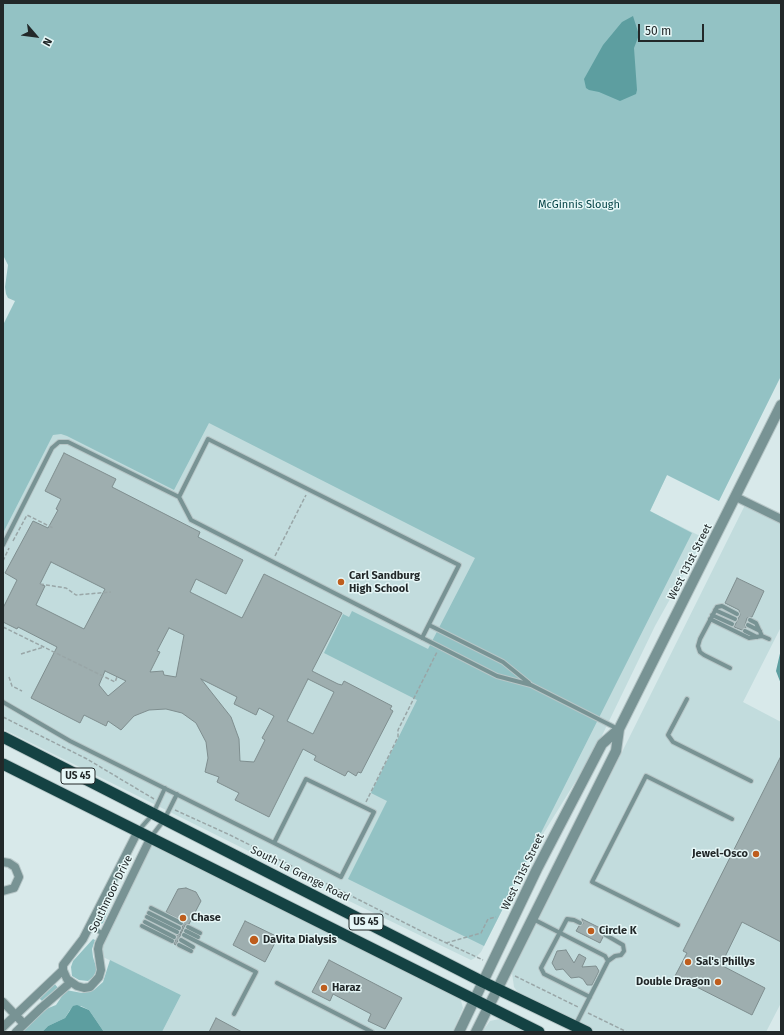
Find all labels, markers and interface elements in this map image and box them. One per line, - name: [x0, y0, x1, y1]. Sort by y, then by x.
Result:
- north arrow: [16, 16, 56, 56]
- scale bar: [640, 16, 706, 42]
- text: 50 m: [645, 24, 671, 38]
- text: N: [40, 36, 54, 48]
- park label: McGinnis Slough: [538, 198, 620, 212]
- street label: West 131st Street: [665, 522, 715, 602]
- place label: Carl Sandburg High School: [349, 569, 420, 595]
- marker: Carl Sandburg High School: [336, 577, 346, 587]
- road number: US 45: [61, 768, 95, 784]
- street label: West 131st Street: [499, 832, 547, 912]
- street label: South La Grange Road: [248, 843, 352, 905]
- place label: Jewel-Osco: [692, 847, 748, 861]
- marker: Jewel-Osco: [751, 849, 761, 859]
- street label: Southmoor Drive: [87, 853, 135, 935]
- place label: Chase: [191, 911, 221, 925]
- marker: Chase: [178, 913, 188, 923]
- road number: US 45: [349, 914, 383, 930]
- place label: Circle K: [599, 924, 637, 938]
- marker: Circle K: [586, 926, 596, 936]
- place label: DaVita Dialysis: [263, 933, 337, 947]
- marker: DaVita Dialysis: [248, 934, 260, 946]
- place label: Sal's Phillys: [696, 955, 755, 969]
- marker: Sal's Phillys: [683, 957, 693, 967]
- place label: Double Dragon: [636, 975, 710, 989]
- marker: Double Dragon: [713, 977, 723, 987]
- place label: Haraz: [332, 981, 360, 995]
- marker: Haraz: [319, 983, 329, 993]

